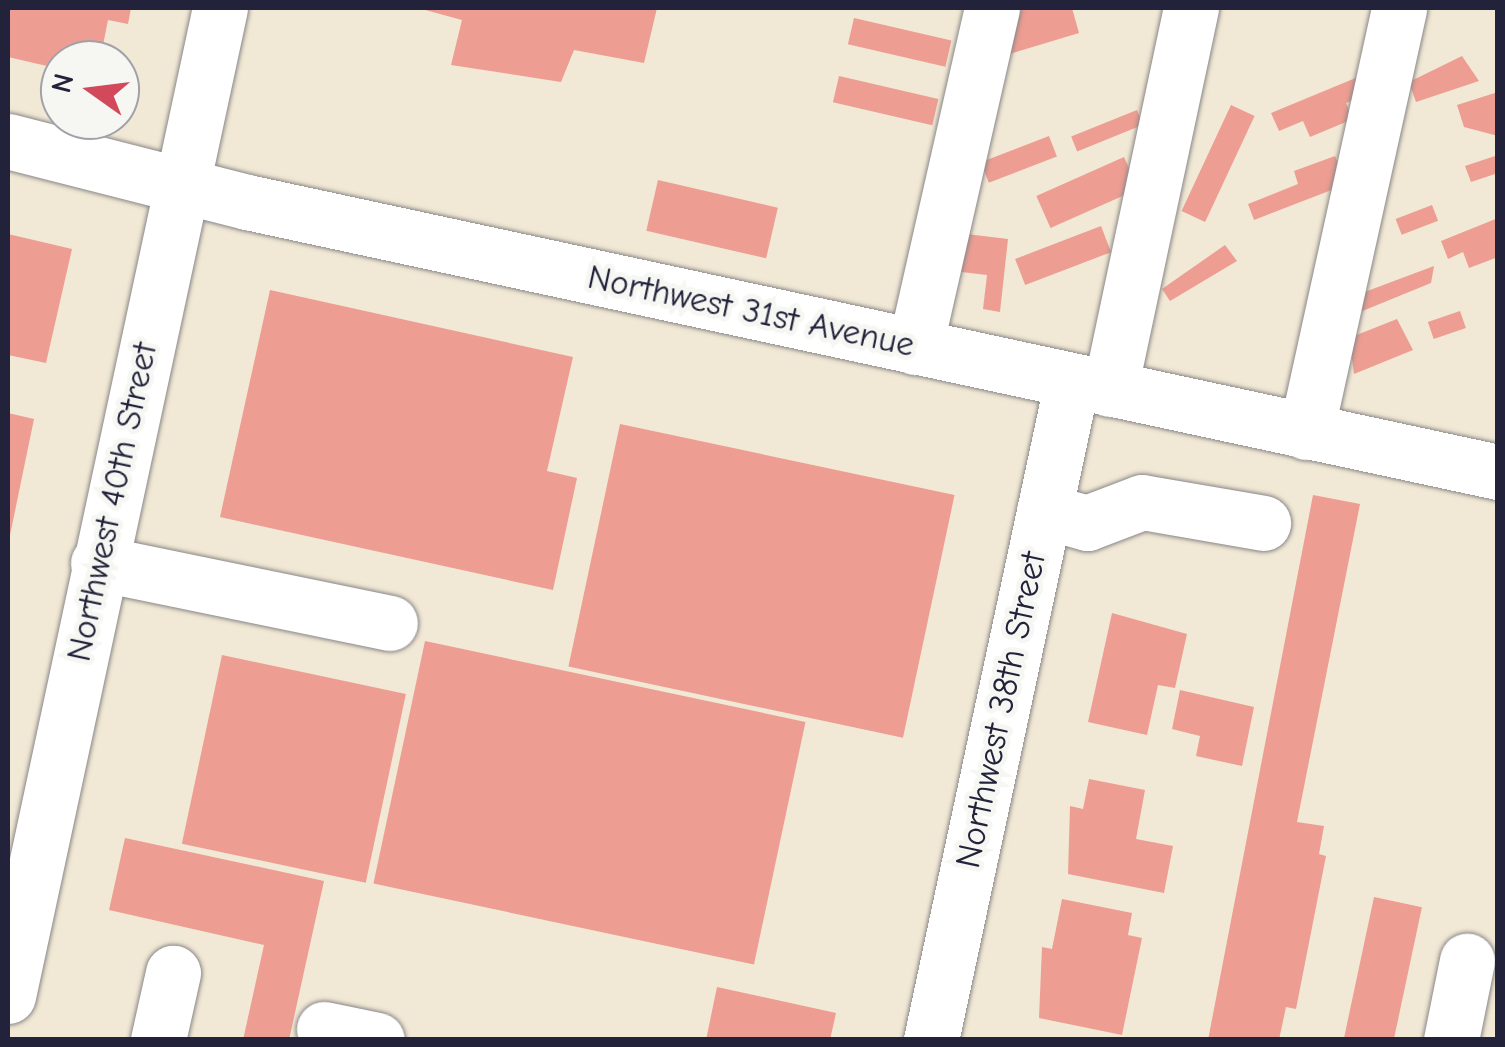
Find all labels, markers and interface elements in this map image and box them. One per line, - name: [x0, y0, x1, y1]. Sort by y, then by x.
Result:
- north arrow: [40, 40, 140, 140]
- text: N: [45, 71, 81, 96]
- street label: Northwest 31st Avenue: [584, 256, 918, 366]
- street label: Northwest 40th Street: [58, 339, 166, 665]
- street label: Northwest 38th Street: [947, 548, 1055, 872]

